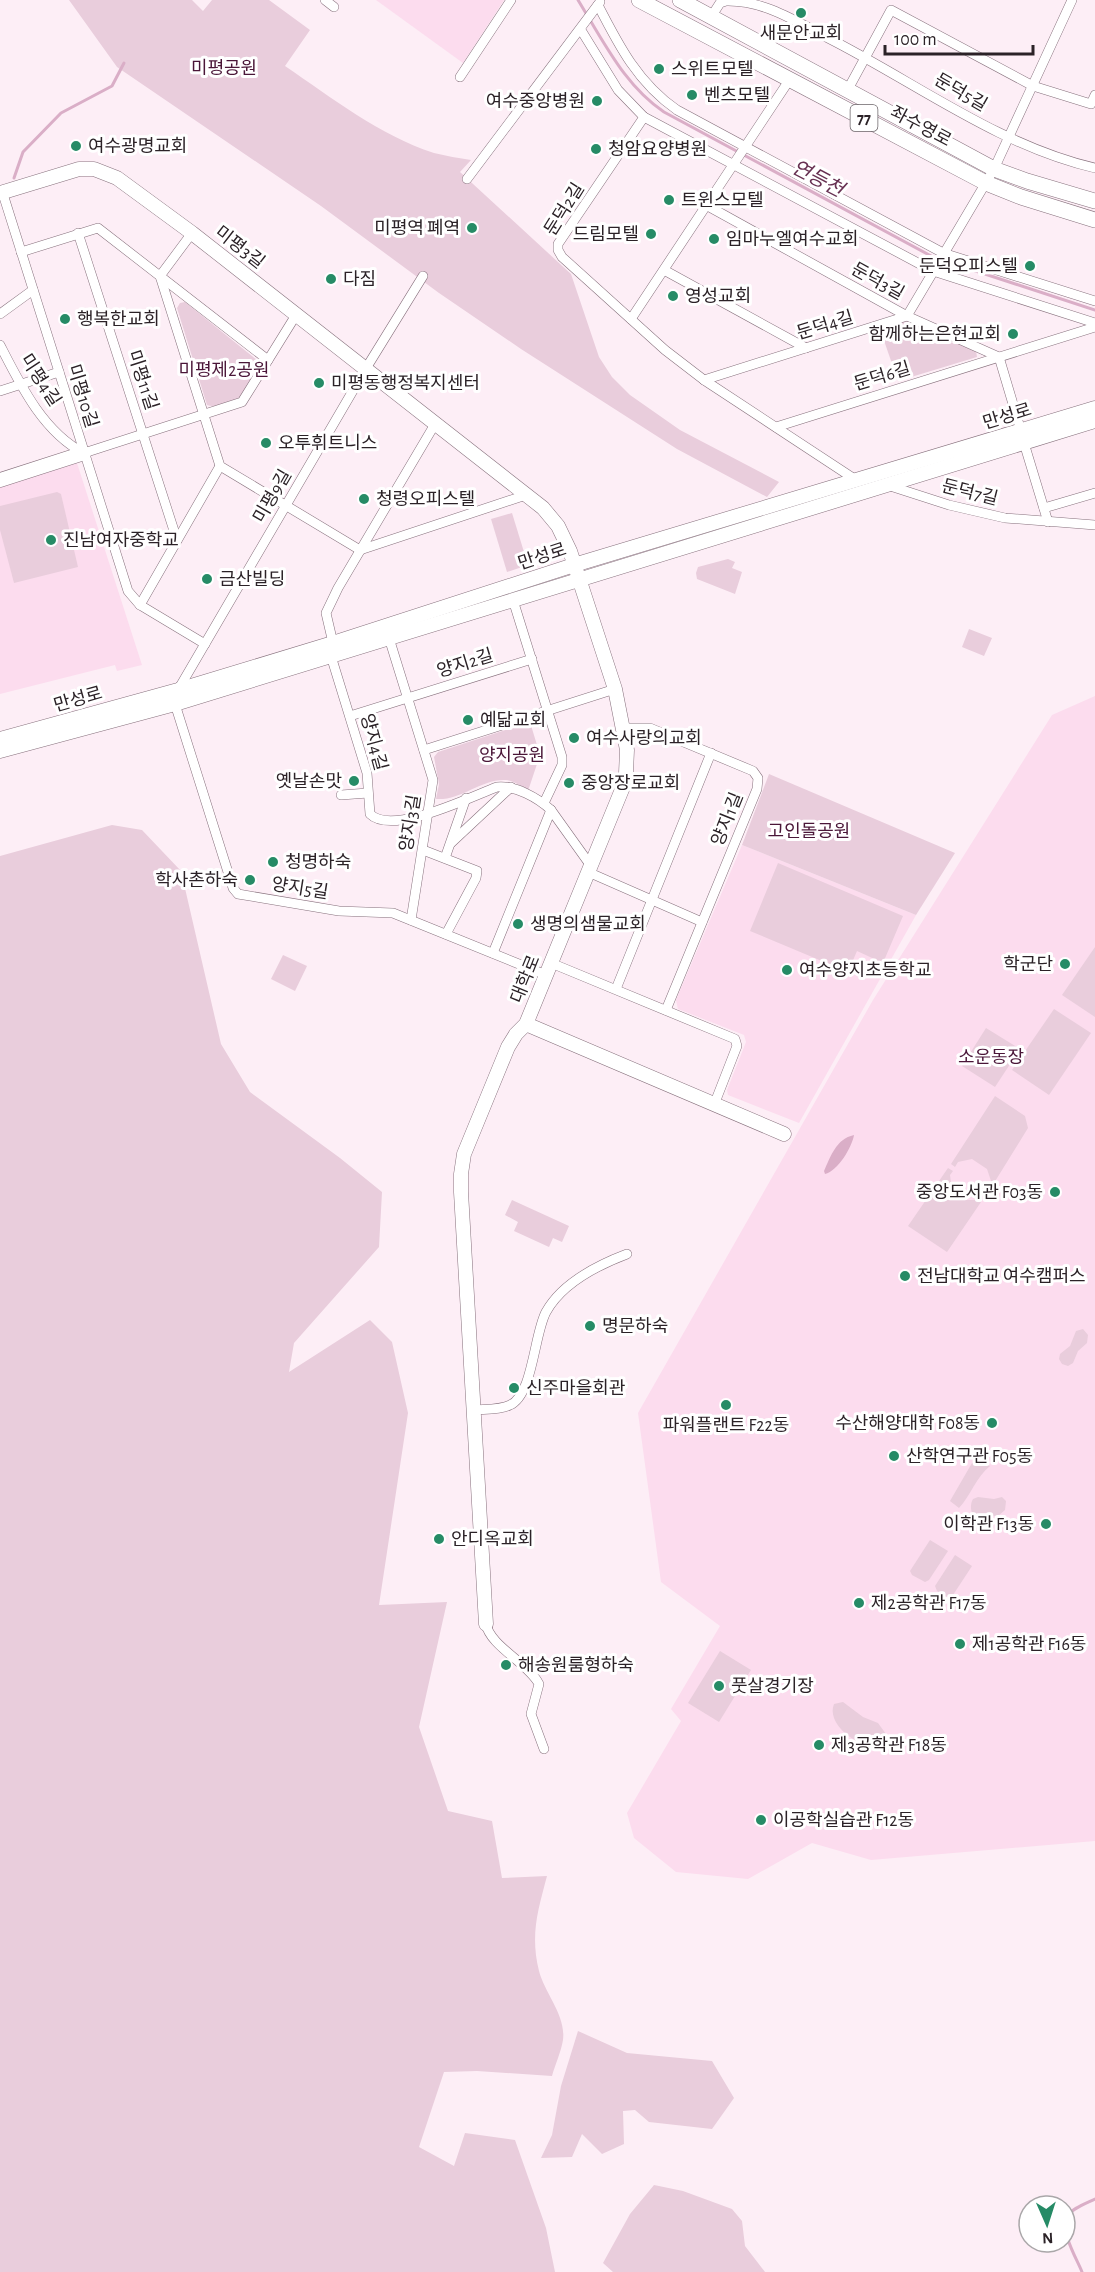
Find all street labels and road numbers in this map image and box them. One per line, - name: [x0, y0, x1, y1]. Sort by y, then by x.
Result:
- street label: 둔덕5길: [931, 69, 991, 115]
- street label: 좌수영로: [887, 103, 954, 150]
- road number: 77: [850, 105, 878, 131]
- street label: 둔덕2길: [540, 179, 588, 239]
- street label: 미평3길: [211, 222, 269, 272]
- street label: 둔덕3길: [848, 258, 908, 304]
- street label: 둔덕4길: [794, 307, 856, 343]
- street label: 미평11길: [124, 347, 162, 413]
- street label: 미평4길: [17, 350, 65, 410]
- street label: 둔덕6길: [851, 358, 913, 394]
- street label: 미평10길: [64, 362, 102, 430]
- street label: 만성로: [981, 400, 1034, 433]
- street label: 미평9길: [249, 466, 295, 526]
- street label: 둔덕7길: [940, 475, 1000, 509]
- street label: 만성로: [516, 540, 569, 573]
- street label: 양지2길: [434, 645, 496, 681]
- street label: 만성로: [52, 684, 105, 715]
- street label: 양지4길: [357, 711, 391, 773]
- street label: 양지1길: [707, 789, 747, 849]
- street label: 양지3길: [396, 793, 424, 853]
- street label: 양지5길: [270, 874, 330, 902]
- street label: 대학로: [507, 953, 544, 1006]

